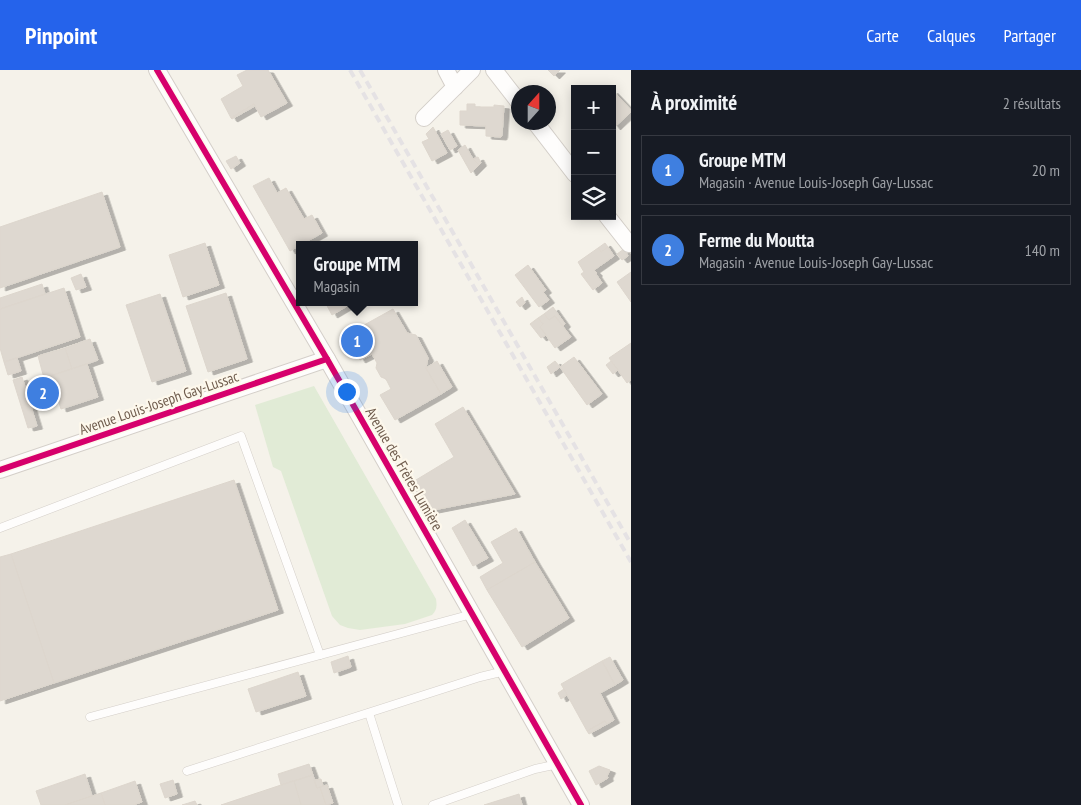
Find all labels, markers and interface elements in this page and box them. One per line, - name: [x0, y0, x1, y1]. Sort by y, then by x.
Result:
- text: Pinpoint: [25, 20, 97, 51]
- text: Carte: [866, 24, 899, 47]
- text: Calques: [927, 24, 976, 47]
- text: Partager: [1004, 24, 1056, 47]
- north arrow: [511, 85, 556, 130]
- map controls: [571, 85, 616, 220]
- button: +: [571, 85, 616, 130]
- text: À proximité: [651, 89, 737, 116]
- text: 2 résultats: [1003, 93, 1061, 113]
- button: −: [571, 130, 616, 175]
- text: Groupe MTM: [699, 148, 786, 172]
- text: 1: [664, 160, 672, 180]
- text: 20 m: [1032, 160, 1060, 180]
- text: Magasin · Avenue Louis-Joseph Gay-Lussac: [699, 172, 933, 192]
- button: layers: [571, 175, 616, 220]
- text: Ferme du Moutta: [699, 228, 814, 252]
- text: 2: [664, 240, 672, 260]
- text: 140 m: [1025, 240, 1060, 260]
- popup: [296, 241, 418, 306]
- text: Groupe MTM: [314, 252, 400, 276]
- text: Magasin · Avenue Louis-Joseph Gay-Lussac: [699, 252, 933, 272]
- text: Magasin: [314, 276, 359, 296]
- pin: 1: [341, 322, 373, 360]
- street label: Avenue Louis-Joseph Gay-Lussac: [77, 366, 242, 439]
- pin: 2: [27, 374, 59, 412]
- your location: [334, 379, 360, 405]
- street label: Avenue des Frères Lumière: [361, 404, 447, 534]

